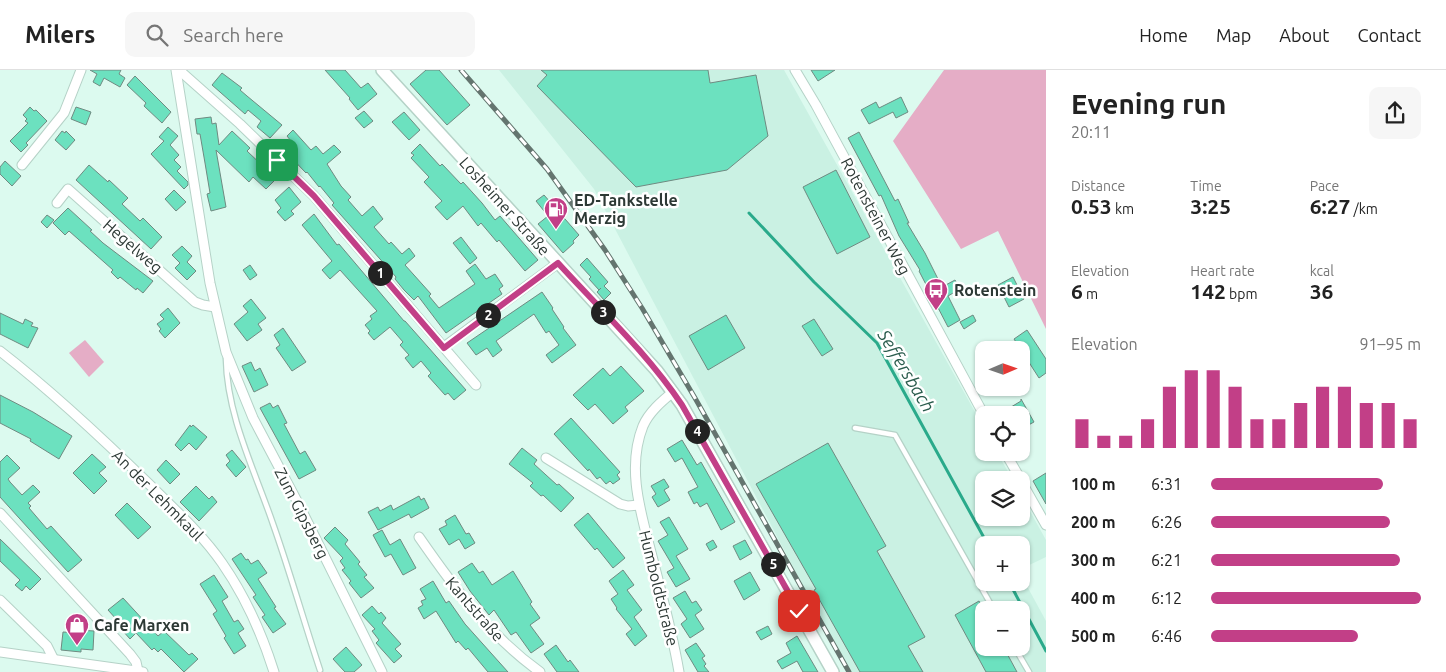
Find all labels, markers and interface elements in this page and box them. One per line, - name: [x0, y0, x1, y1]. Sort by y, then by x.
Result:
- search box: [125, 12, 475, 57]
- text: Milers: [25, 21, 95, 48]
- icon: search: [143, 21, 171, 49]
- text: Search here: [183, 24, 284, 46]
- text: Home: [1139, 25, 1188, 45]
- text: Map: [1216, 25, 1251, 45]
- text: About: [1279, 25, 1329, 45]
- text: Contact: [1357, 25, 1421, 45]
- button: share: [1369, 87, 1421, 139]
- text: Evening run: [1071, 88, 1226, 119]
- text: 20:11: [1071, 123, 1111, 141]
- pin: [256, 139, 298, 181]
- icon: arrive: [263, 146, 291, 174]
- street label: Losheimer Straße: [456, 153, 554, 259]
- street label: Rotensteiner Weg: [838, 155, 914, 277]
- text: Distance: [1071, 178, 1125, 194]
- text: Time: [1190, 178, 1222, 194]
- text: Pace: [1310, 178, 1339, 194]
- place label: ED-Tankstelle Merzig: [574, 191, 678, 227]
- text: 0.53: [1071, 194, 1112, 218]
- text: 3:25: [1190, 194, 1231, 218]
- text: 6:27: [1310, 194, 1350, 218]
- fuel station icon: ED-Tankstelle Merzig: [543, 196, 569, 230]
- text: km: [1112, 201, 1134, 217]
- text: /km: [1350, 201, 1378, 217]
- street label: Hegelweg: [100, 215, 166, 277]
- pin: 1: [368, 260, 392, 286]
- text: Elevation: [1071, 263, 1129, 279]
- text: Heart rate: [1190, 263, 1255, 279]
- text: kcal: [1310, 263, 1334, 279]
- text: 1: [377, 265, 384, 281]
- bus stop icon: Rotenstein: [923, 277, 949, 311]
- text: 6: [1071, 279, 1083, 303]
- text: 142: [1190, 279, 1226, 303]
- text: 36: [1310, 279, 1333, 303]
- place label: Rotenstein: [954, 281, 1036, 299]
- text: m: [1083, 286, 1098, 302]
- text: bpm: [1226, 286, 1258, 302]
- pin: 3: [590, 300, 616, 324]
- pin: 2: [476, 302, 500, 328]
- text: 3: [600, 304, 607, 320]
- text: 2: [485, 307, 492, 323]
- water label: Seffersbach: [873, 325, 939, 416]
- text: Elevation: [1071, 335, 1138, 353]
- text: 91–95 m: [1359, 335, 1421, 353]
- north arrow: [975, 341, 1030, 396]
- map controls: [975, 341, 1030, 656]
- button: locate: [975, 406, 1030, 461]
- pin: 4: [684, 418, 710, 444]
- text: 4: [694, 423, 701, 439]
- street label: An der Lehmkaul: [109, 446, 207, 544]
- street label: Zum Gipsberg: [271, 464, 333, 562]
- button: layers: [975, 471, 1030, 526]
- text: 100 m: [1071, 475, 1116, 493]
- text: 6:31: [1151, 475, 1182, 493]
- text: 200 m: [1071, 513, 1116, 531]
- text: 6:26: [1151, 513, 1182, 531]
- street label: Humboldtstraße: [636, 528, 682, 648]
- button: +: [975, 536, 1030, 591]
- text: 300 m: [1071, 551, 1116, 569]
- text: 6:21: [1151, 551, 1182, 569]
- pin: 5: [760, 552, 786, 576]
- text: 5: [770, 556, 777, 572]
- street label: Kantstraße: [442, 573, 508, 645]
- text: 400 m: [1071, 589, 1116, 607]
- text: 6:12: [1151, 589, 1182, 607]
- pin: [778, 590, 820, 632]
- icon: check: [785, 597, 813, 625]
- button: −: [975, 601, 1030, 656]
- shop icon: Cafe Marxen: [64, 612, 90, 646]
- place label: Cafe Marxen: [94, 616, 189, 634]
- text: 500 m: [1071, 627, 1116, 645]
- text: 6:46: [1151, 627, 1182, 645]

